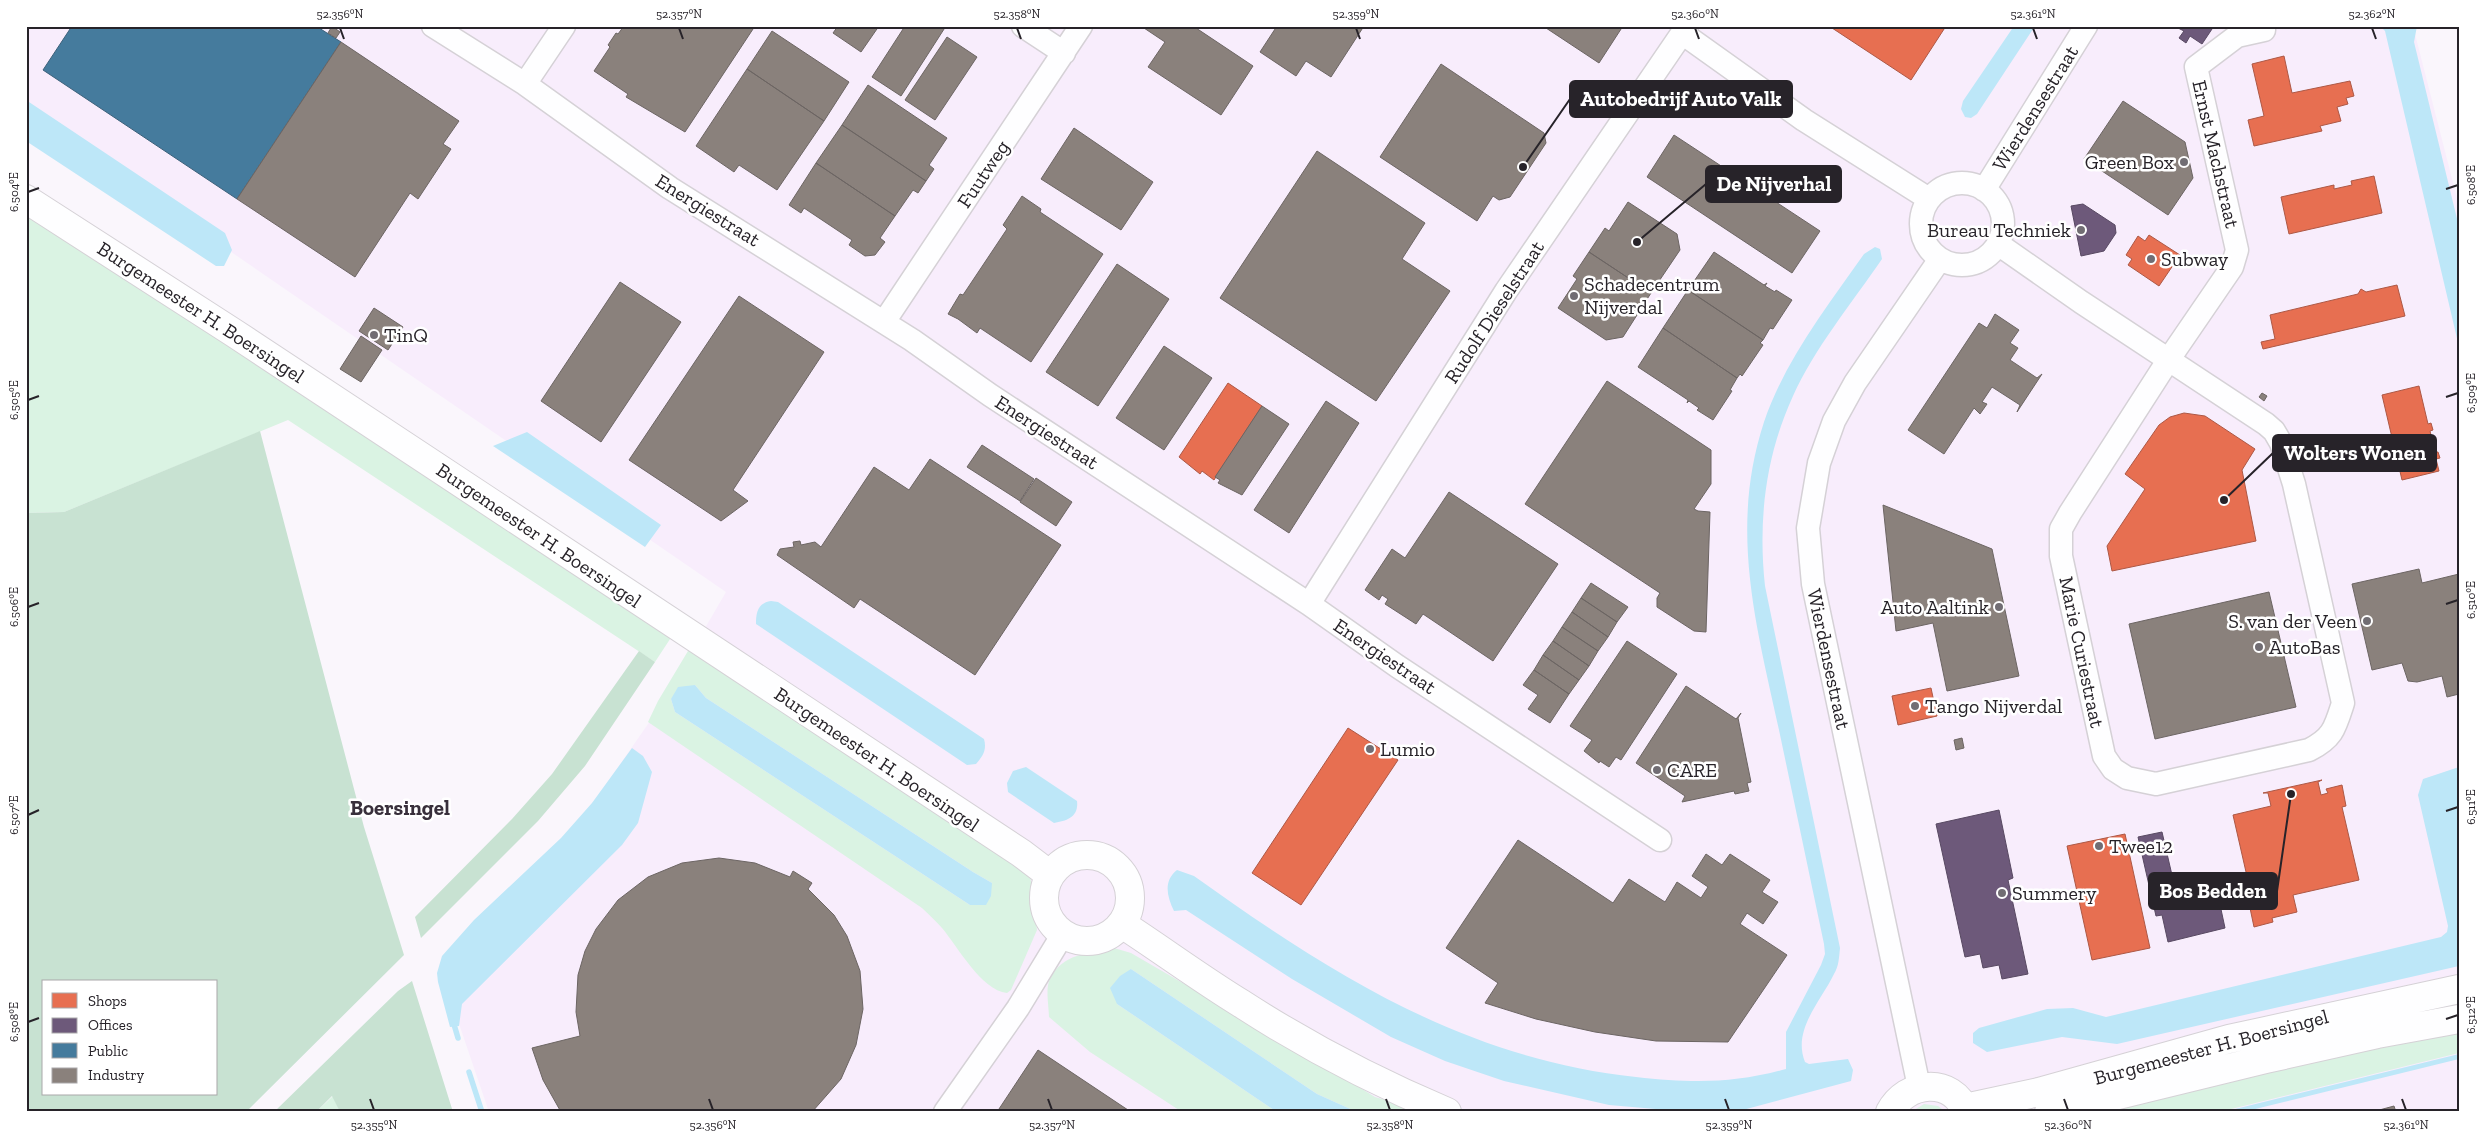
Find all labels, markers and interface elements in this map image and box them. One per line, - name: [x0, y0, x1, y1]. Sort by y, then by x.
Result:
- text: 52.356°N: [317, 7, 364, 21]
- text: 52.357°N: [656, 7, 702, 21]
- text: 52.358°N: [994, 7, 1041, 21]
- text: 52.359°N: [1333, 7, 1380, 21]
- text: 52.360°N: [1671, 7, 1719, 21]
- text: 52.361°N: [2010, 7, 2056, 21]
- text: 52.362°N: [2349, 7, 2396, 21]
- street label: Wierdensestraat: [1987, 40, 2083, 175]
- street label: Ernst Machstraat: [2187, 78, 2245, 231]
- callout: Autobedrijf Auto Valk: [1570, 81, 1792, 117]
- text: Autobedrijf Auto Valk: [1580, 86, 1782, 111]
- street label: Fuutweg: [952, 136, 1014, 212]
- place label: Green Box: [2085, 150, 2174, 174]
- marker: Green Box: [2178, 156, 2190, 168]
- text: 6.508°E: [2464, 165, 2478, 205]
- callout: De Nijverhal: [1706, 166, 1841, 202]
- street label: Energiestraat: [651, 168, 765, 252]
- text: De Nijverhal: [1717, 171, 1831, 196]
- text: 6.504°E: [7, 172, 21, 212]
- place label: Bureau Techniek: [1927, 218, 2072, 242]
- marker: Bureau Techniek: [2075, 224, 2087, 236]
- street label: Burgemeester H. Boersingel: [93, 236, 309, 388]
- street label: Rudolf Dieselstraat: [1439, 236, 1549, 388]
- place label: Subway: [2161, 247, 2229, 271]
- marker: Subway: [2145, 253, 2157, 265]
- place label: Schadecentrum Nijverdal: [1584, 272, 1720, 319]
- marker: Schadecentrum Nijverdal: [1568, 290, 1580, 302]
- place label: TinQ: [384, 323, 428, 347]
- marker: TinQ: [368, 329, 380, 341]
- text: 6.509°E: [2464, 373, 2478, 413]
- text: 6.505°E: [7, 380, 21, 420]
- street label: Energiestraat: [991, 390, 1104, 475]
- callout: Wolters Wonen: [2273, 435, 2436, 471]
- text: Wolters Wonen: [2284, 440, 2427, 465]
- street label: Burgemeester H. Boersingel: [432, 457, 646, 613]
- street label: Marie Curiestraat: [2054, 574, 2110, 730]
- text: 6.510°E: [2464, 581, 2478, 619]
- text: 6.506°E: [7, 587, 21, 627]
- street label: Wierdensestraat: [1802, 587, 1856, 732]
- place label: Auto Aaltink: [1881, 595, 1990, 619]
- marker: Auto Aaltink: [1993, 601, 2005, 613]
- place label: S. van der Veen: [2228, 609, 2358, 633]
- street label: Energiestraat: [1329, 613, 1441, 699]
- marker: S. van der Veen: [2361, 615, 2373, 627]
- place label: AutoBas: [2269, 635, 2341, 659]
- marker: AutoBas: [2253, 641, 2265, 653]
- street label: Burgemeester H. Boersingel: [770, 681, 984, 837]
- place label: Tango Nijverdal: [1925, 694, 2062, 718]
- marker: Tango Nijverdal: [1909, 700, 1921, 712]
- place label: Lumio: [1380, 737, 1435, 761]
- marker: Lumio: [1364, 743, 1376, 755]
- place label: CARE: [1667, 758, 1717, 782]
- marker: CARE: [1651, 764, 1663, 776]
- text: 6.511°E: [2464, 789, 2478, 825]
- text: 6.507°E: [7, 795, 21, 835]
- district label: Boersingel: [350, 795, 450, 820]
- place label: Twee12: [2109, 834, 2173, 858]
- marker: Twee12: [2093, 840, 2105, 852]
- callout: Bos Bedden: [2149, 873, 2277, 909]
- text: Bos Bedden: [2159, 878, 2267, 903]
- place label: Summery: [2012, 881, 2097, 905]
- marker: Summery: [1996, 887, 2008, 899]
- legend: [42, 980, 218, 1096]
- text: Shops: [88, 992, 127, 1010]
- text: 6.512°E: [2464, 996, 2478, 1034]
- text: 6.508°E: [7, 1002, 21, 1042]
- street label: Burgemeester H. Boersingel: [2091, 1004, 2331, 1090]
- text: Offices: [88, 1016, 132, 1034]
- text: Public: [88, 1042, 128, 1060]
- text: Industry: [88, 1066, 145, 1084]
- text: 52.355°N: [351, 1118, 397, 1132]
- text: 52.356°N: [690, 1118, 737, 1132]
- text: 52.357°N: [1029, 1118, 1075, 1132]
- text: 52.358°N: [1367, 1118, 1414, 1132]
- text: 52.359°N: [1706, 1118, 1753, 1132]
- text: 52.360°N: [2044, 1118, 2092, 1132]
- text: 52.361°N: [2383, 1118, 2429, 1132]

